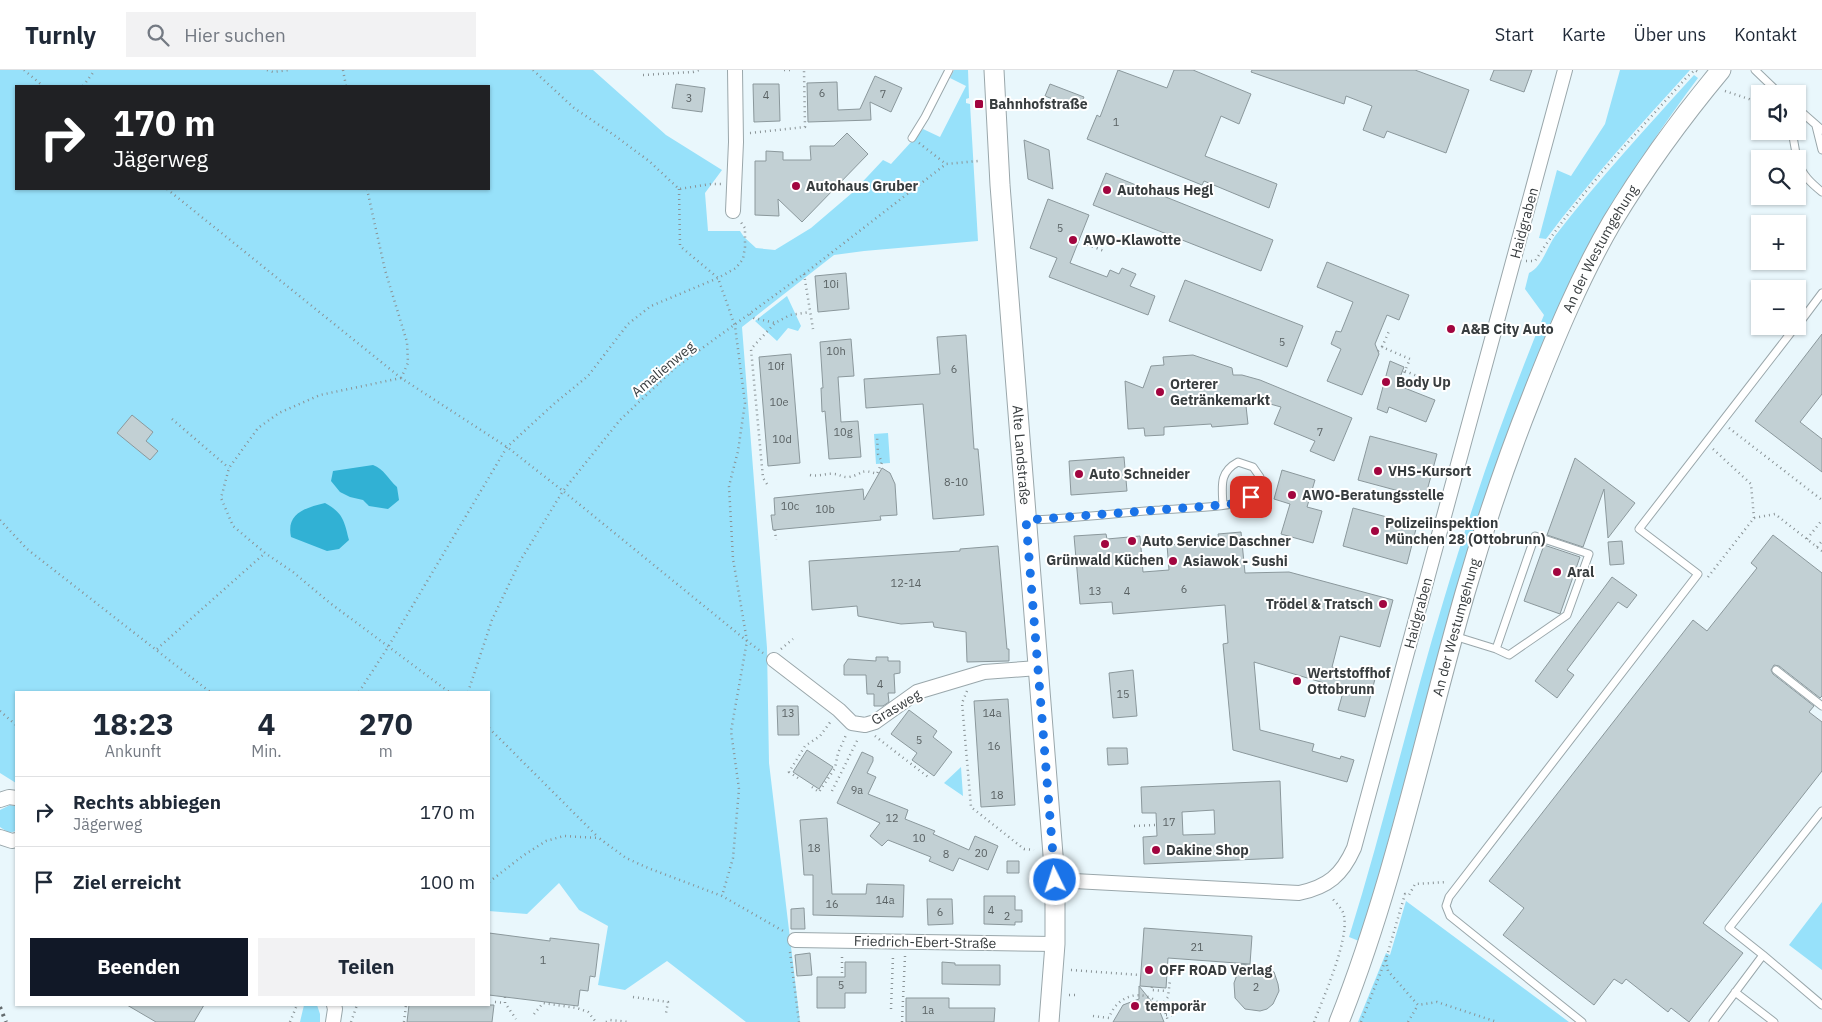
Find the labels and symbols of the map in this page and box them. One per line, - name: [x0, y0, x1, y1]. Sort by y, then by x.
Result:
- house number: 6: [819, 86, 825, 100]
- house number: 7: [880, 87, 886, 101]
- house number: 4: [763, 88, 770, 102]
- house number: 3: [686, 91, 692, 105]
- place label: Bahnhofstraße: [989, 95, 1088, 113]
- marker: Bahnhofstraße: [973, 98, 985, 110]
- house number: 1: [1113, 115, 1120, 129]
- place label: Autohaus Gruber: [806, 177, 919, 195]
- marker: Autohaus Gruber: [790, 180, 802, 192]
- place label: Autohaus Hegl: [1117, 181, 1213, 199]
- street label: An der Westumgehung: [1559, 181, 1642, 315]
- marker: Autohaus Hegl: [1101, 184, 1113, 196]
- street label: Haidgraben: [1506, 186, 1542, 260]
- house number: 5: [1057, 221, 1063, 235]
- place label: AWO-Klawotte: [1083, 231, 1181, 249]
- marker: AWO-Klawotte: [1067, 234, 1079, 246]
- house number: 10i: [823, 277, 839, 291]
- place label: A&B City Auto: [1461, 320, 1554, 338]
- marker: A&B City Auto: [1445, 323, 1457, 335]
- house number: 5: [1279, 335, 1285, 349]
- street label: Amalienweg: [628, 337, 699, 401]
- house number: 10h: [826, 344, 846, 358]
- house number: 10f: [768, 359, 785, 373]
- house number: 6: [951, 362, 957, 376]
- place label: Body Up: [1396, 373, 1451, 391]
- place label: Orterer Getränkemarkt: [1170, 375, 1270, 409]
- marker: Body Up: [1380, 376, 1392, 388]
- marker: Orterer Getränkemarkt: [1154, 386, 1166, 398]
- house number: 10e: [769, 395, 789, 409]
- street label: Alte Landstraße: [1008, 404, 1034, 506]
- house number: 10g: [833, 425, 853, 439]
- house number: 7: [1317, 425, 1323, 439]
- house number: 10d: [772, 432, 792, 446]
- place label: VHS-Kursort: [1388, 462, 1471, 480]
- place label: Auto Schneider: [1089, 465, 1190, 483]
- marker: VHS-Kursort: [1372, 465, 1384, 477]
- marker: Auto Schneider: [1073, 468, 1085, 480]
- house number: 8-10: [944, 475, 968, 489]
- pin: [1230, 476, 1272, 518]
- place label: AWO-Beratungsstelle: [1302, 486, 1444, 504]
- marker: AWO-Beratungsstelle: [1286, 489, 1298, 501]
- house number: 10c: [781, 499, 800, 513]
- house number: 10b: [815, 502, 835, 516]
- place label: Polizeiinspektion München 28 (Ottobrunn): [1385, 514, 1546, 548]
- marker: Polizeiinspektion München 28 (Ottobrunn): [1369, 525, 1381, 537]
- place label: Auto Service Daschner: [1142, 532, 1291, 550]
- marker: Auto Service Daschner: [1126, 535, 1138, 547]
- marker: Grünwald Küchen: [1099, 538, 1111, 550]
- place label: Grünwald Küchen: [1046, 551, 1164, 569]
- place label: Asiawok - Sushi: [1183, 552, 1288, 570]
- marker: Asiawok - Sushi: [1167, 555, 1179, 567]
- street label: An der Westumgehung: [1428, 555, 1484, 698]
- place label: Aral: [1567, 563, 1594, 581]
- marker: Aral: [1551, 566, 1563, 578]
- house number: 12-14: [891, 576, 922, 590]
- street label: Haidgraben: [1400, 576, 1436, 650]
- house number: 6: [1181, 582, 1187, 596]
- house number: 13: [1088, 584, 1102, 598]
- house number: 4: [1124, 584, 1131, 598]
- place label: Trödel & Tratsch: [1266, 595, 1373, 613]
- marker: Trödel & Tratsch: [1377, 598, 1389, 610]
- place label: Wertstoffhof Ottobrunn: [1307, 664, 1391, 698]
- marker: Wertstoffhof Ottobrunn: [1291, 675, 1303, 687]
- house number: 4: [877, 677, 884, 691]
- street label: Grasweg: [868, 685, 925, 729]
- house number: 15: [1116, 687, 1130, 701]
- house number: 13: [781, 706, 795, 720]
- house number: 14a: [982, 706, 1002, 720]
- house number: 5: [916, 733, 922, 747]
- house number: 16: [987, 739, 1001, 753]
- house number: 9a: [851, 783, 863, 797]
- house number: 18: [990, 788, 1004, 802]
- house number: 12: [885, 811, 899, 825]
- house number: 17: [1162, 815, 1176, 829]
- house number: 10: [912, 831, 926, 845]
- house number: 18: [807, 841, 821, 855]
- place label: Dakine Shop: [1166, 841, 1249, 859]
- marker: Dakine Shop: [1150, 844, 1162, 856]
- house number: 20: [974, 846, 988, 860]
- house number: 8: [943, 847, 949, 861]
- position arrow: [1028, 853, 1080, 905]
- house number: 14a: [875, 893, 895, 907]
- house number: 16: [825, 897, 839, 911]
- house number: 4: [988, 903, 995, 917]
- house number: 6: [937, 905, 943, 919]
- house number: 2: [1004, 909, 1010, 923]
- street label: Friedrich-Ebert-Straße: [854, 932, 997, 952]
- house number: 21: [1190, 940, 1204, 954]
- house number: 1: [540, 953, 547, 967]
- place label: OFF ROAD Verlag: [1159, 961, 1273, 979]
- marker: OFF ROAD Verlag: [1143, 964, 1155, 976]
- house number: 5: [838, 978, 844, 992]
- house number: 2: [1253, 980, 1259, 994]
- place label: temporär: [1145, 997, 1207, 1015]
- marker: temporär: [1129, 1000, 1141, 1012]
- house number: 1a: [922, 1003, 934, 1017]

